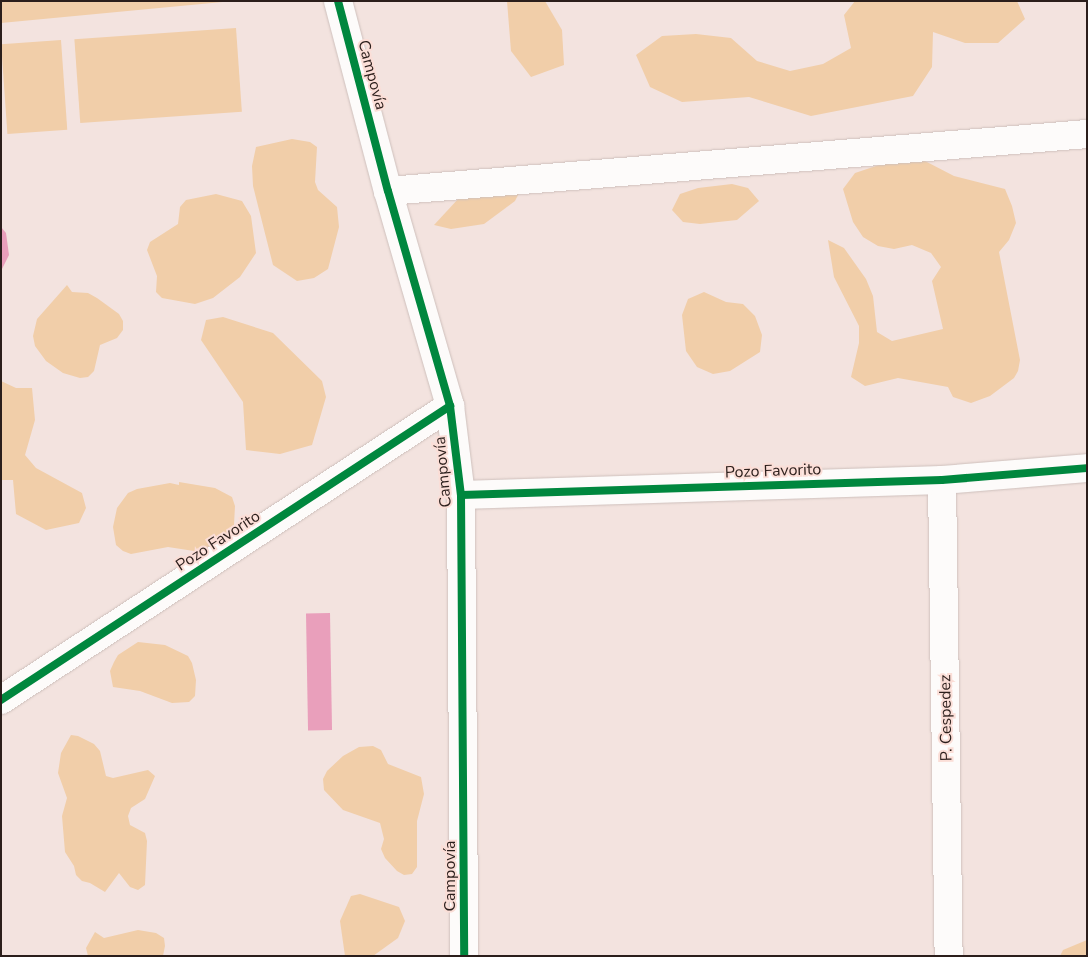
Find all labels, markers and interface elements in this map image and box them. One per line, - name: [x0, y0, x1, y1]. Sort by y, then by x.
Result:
- street label: Campovía: [354, 38, 390, 112]
- street label: Campovía: [430, 436, 456, 508]
- street label: Pozo Favorito: [724, 460, 822, 482]
- street label: Pozo Favorito: [172, 507, 264, 575]
- street label: P. Cespedez: [936, 675, 956, 761]
- street label: Campovía: [440, 840, 460, 912]

